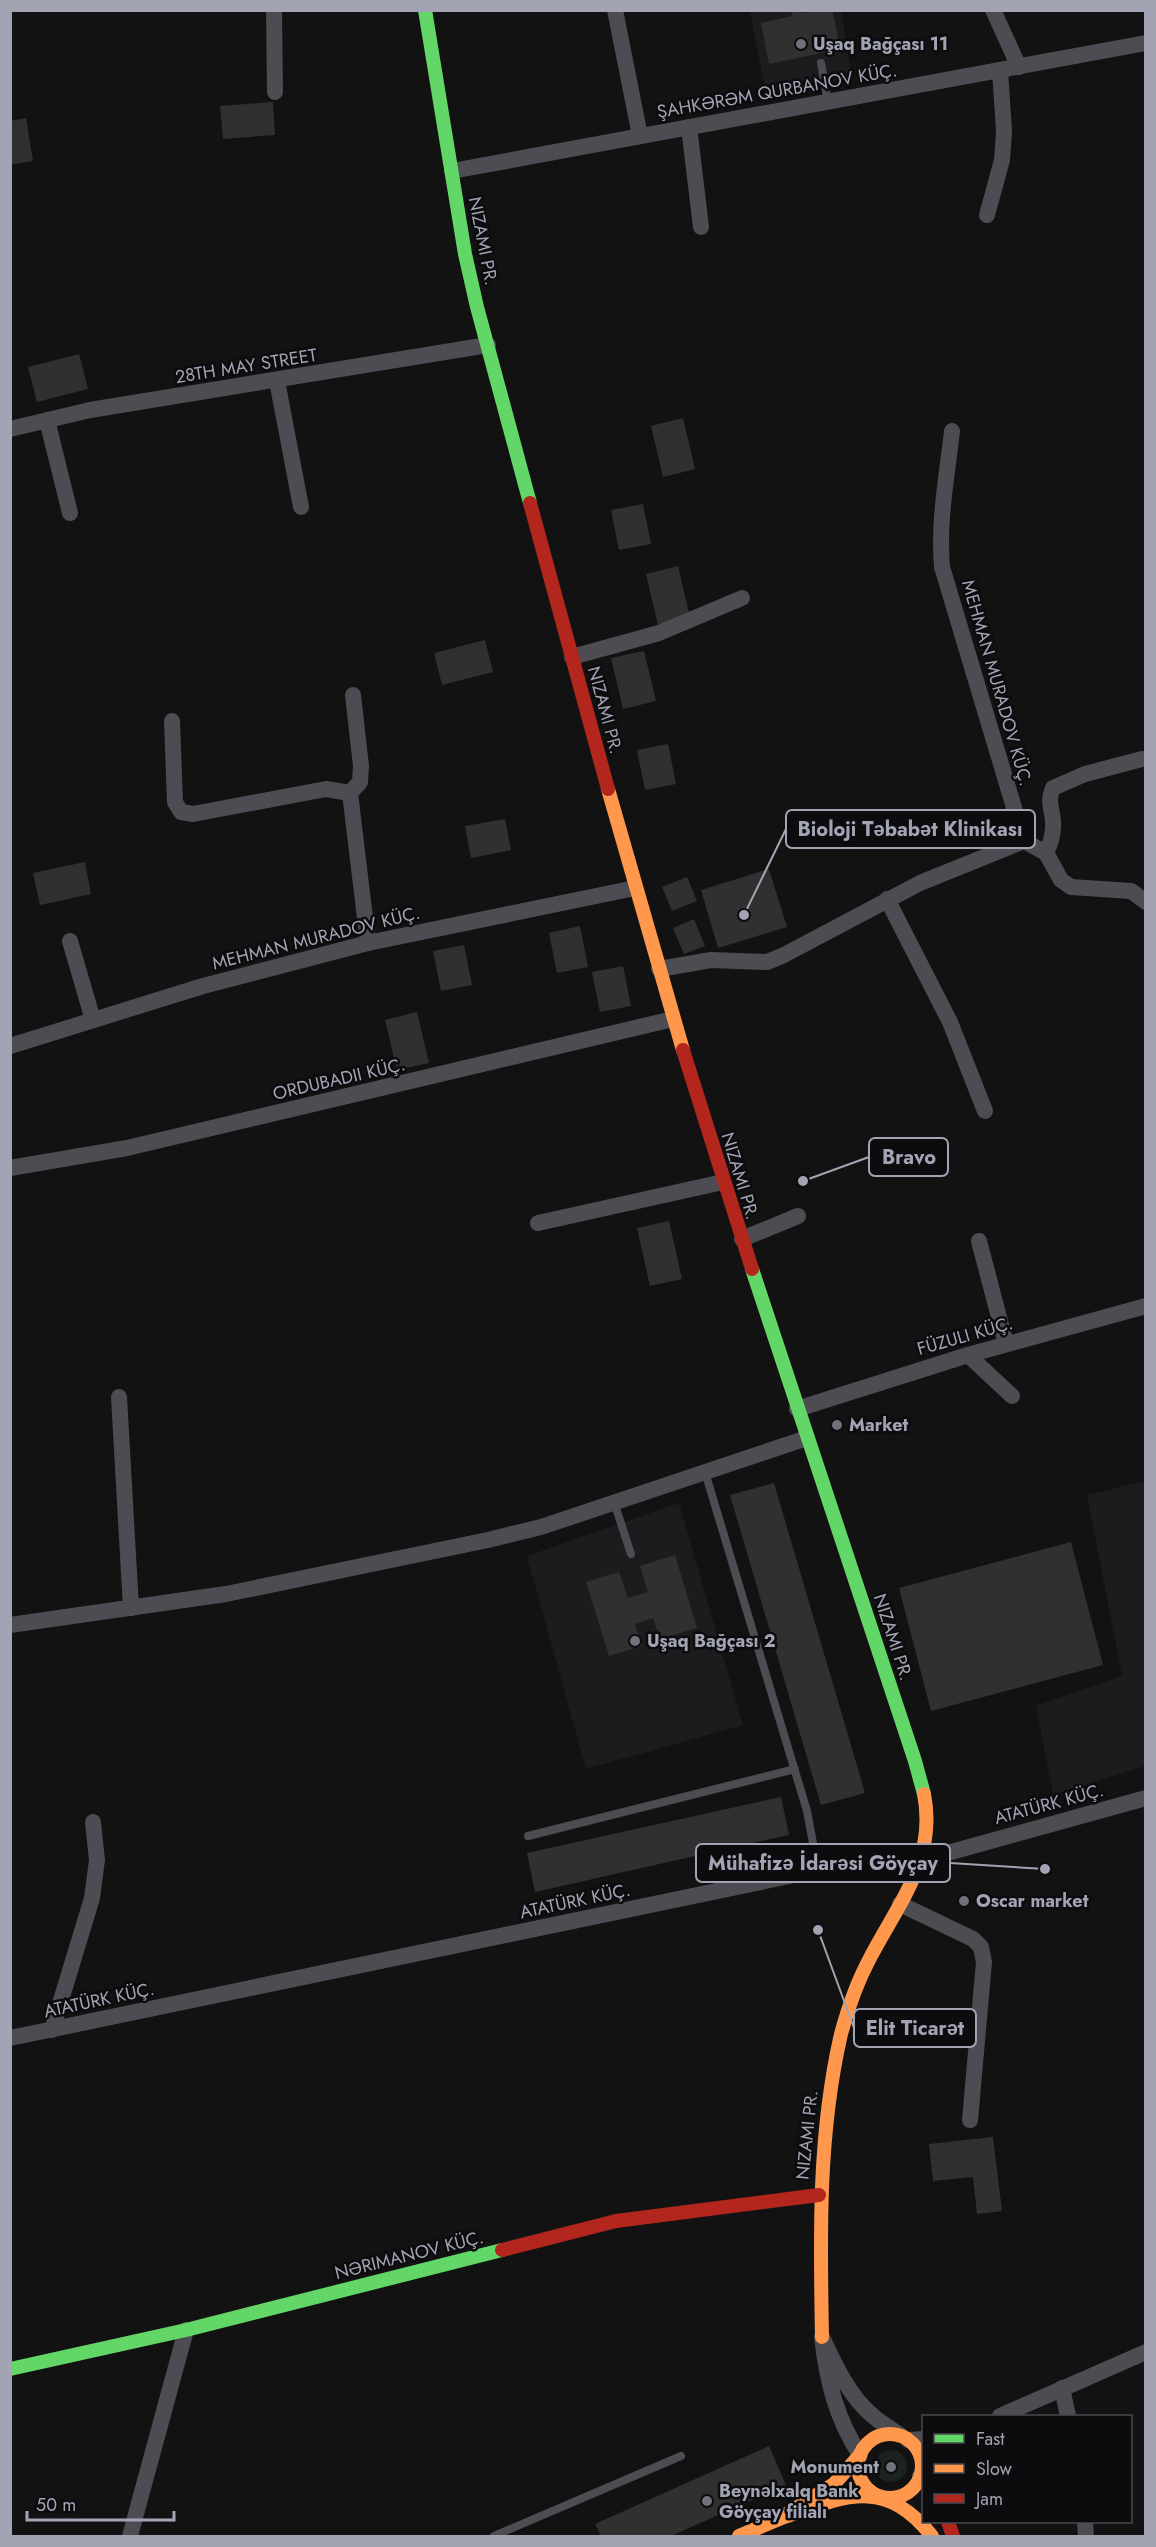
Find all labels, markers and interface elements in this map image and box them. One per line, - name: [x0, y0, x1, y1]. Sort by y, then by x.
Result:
- place label: Uşaq Bağçası 11: [813, 31, 948, 57]
- marker: Uşaq Bağçası 11: [794, 37, 808, 51]
- street label: ŞAHKƏRƏM QURBANOV KÜÇ.: [655, 57, 899, 125]
- street label: NIZAMI PR.: [462, 194, 504, 288]
- street label: 28TH MAY STREET: [173, 342, 319, 390]
- street label: MEHMAN MURADOV KÜÇ.: [955, 577, 1039, 789]
- street label: NIZAMI PR.: [581, 663, 629, 757]
- callout: Bioloji Təbabət Klinikası: [786, 810, 1035, 848]
- text: Bioloji Təbabət Klinikası: [798, 815, 1022, 844]
- street label: MEHMAN MURADOV KÜÇ.: [209, 900, 423, 976]
- street label: ORDUBADII KÜÇ.: [270, 1051, 408, 1107]
- street label: NIZAMI PR.: [714, 1129, 766, 1223]
- callout: Bravo: [869, 1138, 948, 1176]
- text: Bravo: [882, 1143, 936, 1172]
- street label: FÜZULI KÜÇ.: [914, 1310, 1016, 1362]
- place label: Market: [849, 1412, 909, 1438]
- marker: Market: [830, 1418, 844, 1432]
- street label: NIZAMI PR.: [867, 1590, 919, 1684]
- place label: Uşaq Bağçası 2: [647, 1628, 776, 1654]
- marker: Uşaq Bağçası 2: [628, 1634, 642, 1648]
- street label: ATATÜRK KÜÇ.: [991, 1777, 1107, 1831]
- callout: Mühafizə İdarəsi Göyçay: [696, 1844, 950, 1882]
- text: Mühafizə İdarəsi Göyçay: [708, 1849, 938, 1878]
- street label: ATATÜRK KÜÇ.: [517, 1877, 633, 1925]
- place label: Oscar market: [976, 1888, 1089, 1914]
- marker: Oscar market: [957, 1894, 971, 1908]
- street label: ATATÜRK KÜÇ.: [41, 1976, 157, 2024]
- callout: Elit Ticarət: [854, 2009, 976, 2047]
- text: Elit Ticarət: [866, 2014, 965, 2043]
- street label: NIZAMI PR.: [789, 2089, 825, 2181]
- street label: NƏRIMANOV KÜÇ.: [332, 2224, 486, 2286]
- legend: [922, 2415, 1132, 2523]
- text: Fast: [976, 2426, 1005, 2452]
- place label: Monument: [790, 2454, 879, 2480]
- text: Slow: [976, 2456, 1013, 2482]
- marker: Monument: [884, 2460, 898, 2474]
- place label: Beynəlxalq Bank Göyçay filialı: [719, 2478, 859, 2525]
- scale bar: [27, 2484, 174, 2522]
- text: Jam: [974, 2486, 1003, 2512]
- text: 50 m: [36, 2492, 76, 2518]
- marker: Beynəlxalq Bank Göyçay filialı: [700, 2494, 714, 2508]

